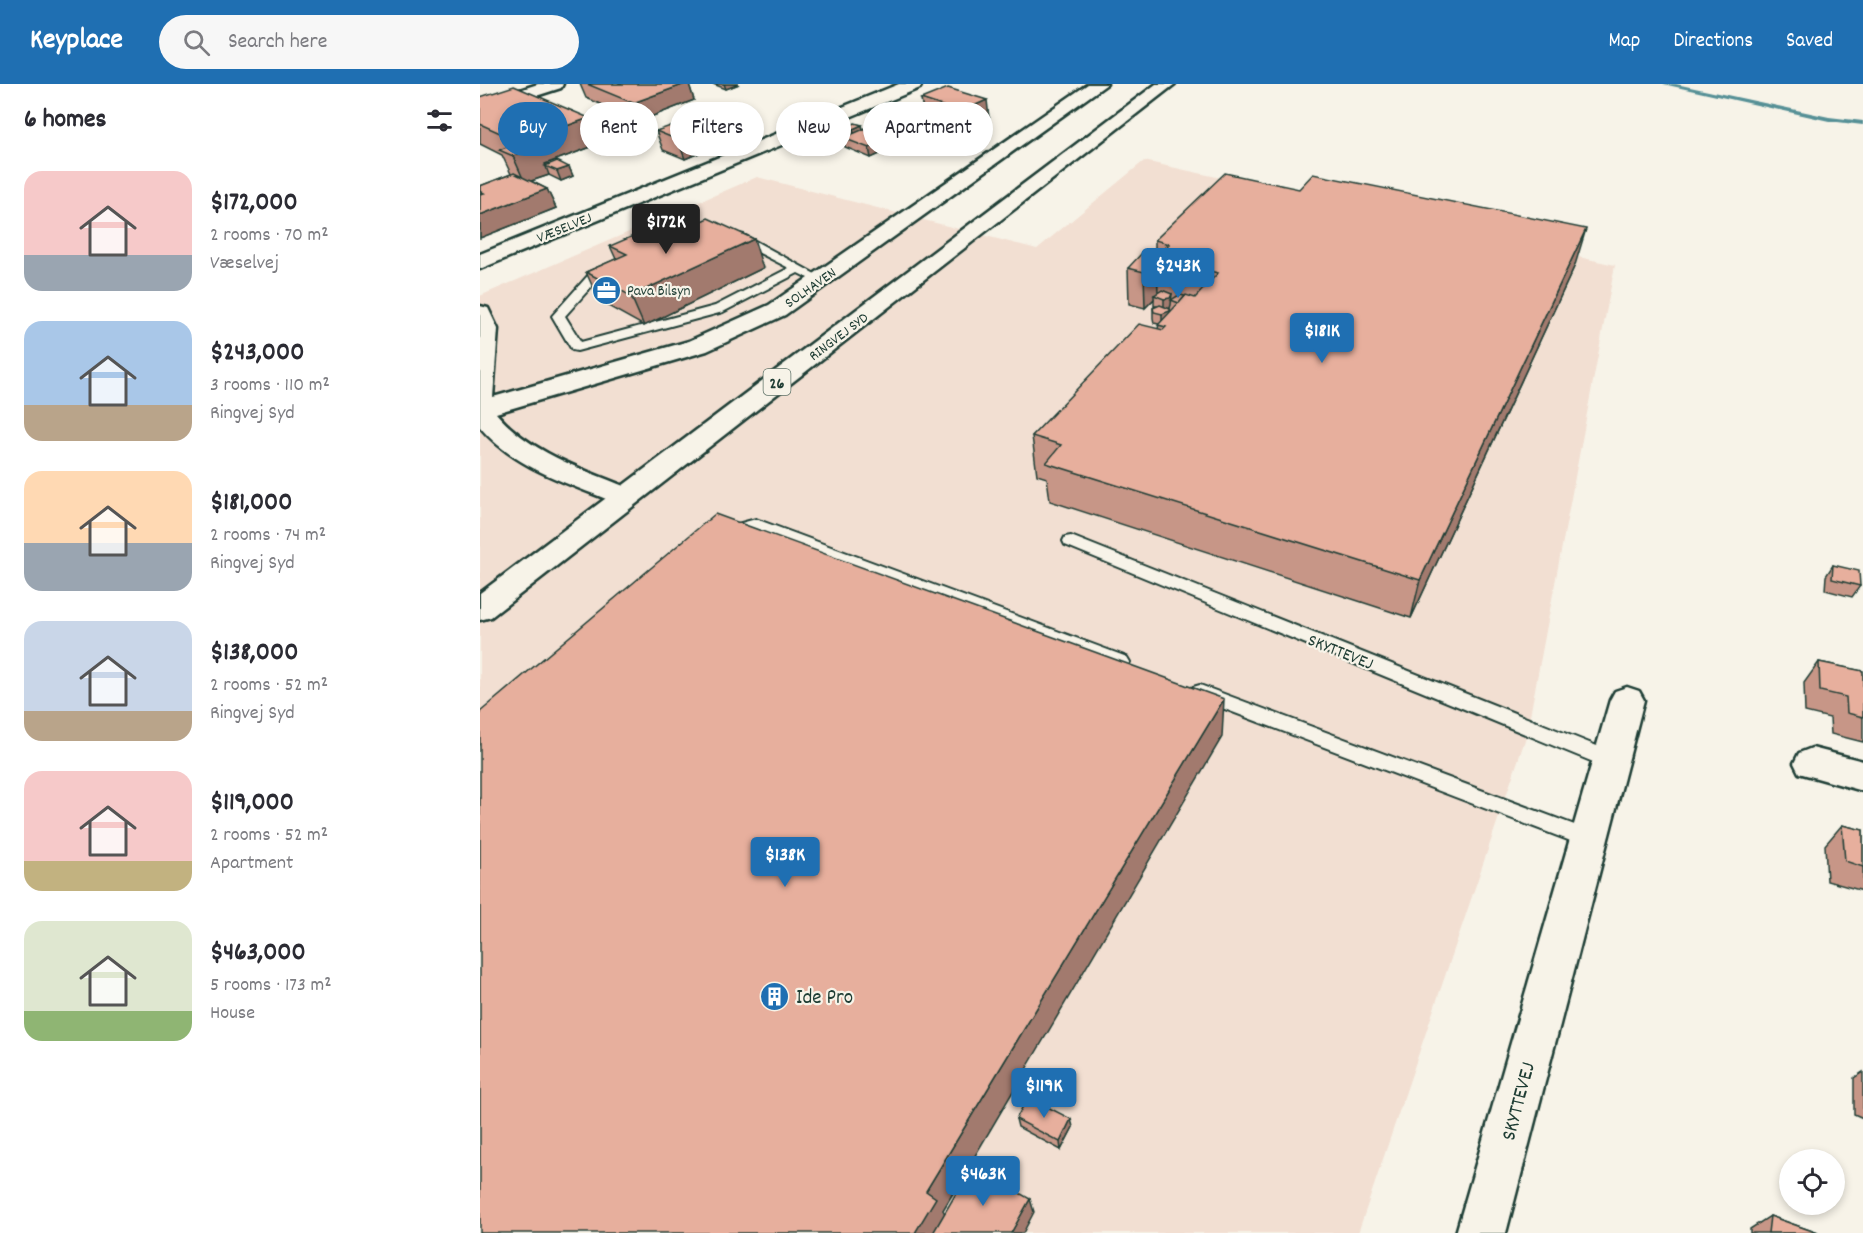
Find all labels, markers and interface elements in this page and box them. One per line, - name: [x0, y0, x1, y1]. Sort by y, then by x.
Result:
- search box: [159, 15, 579, 69]
- text: Keyplace: [30, 22, 123, 62]
- icon: search: [180, 26, 213, 59]
- text: Search here: [228, 27, 327, 58]
- text: Map: [1609, 27, 1640, 57]
- text: Directions: [1673, 27, 1753, 57]
- text: Saved: [1786, 27, 1833, 57]
- text: 6 homes: [24, 102, 106, 139]
- chip: Buy: [498, 102, 568, 156]
- chip: Rent: [580, 102, 658, 156]
- chip: Filters: [670, 102, 764, 156]
- chip: New: [776, 102, 851, 156]
- chip: Apartment: [863, 102, 993, 156]
- icon: filters: [423, 104, 456, 137]
- text: $172,000: [210, 185, 298, 222]
- icon: home: [72, 195, 144, 267]
- pin: $172K: [624, 204, 708, 255]
- street label: VÆSELVEJ: [534, 208, 596, 250]
- text: $172K: [646, 209, 686, 237]
- text: 2 rooms · 70 m²: [210, 222, 329, 250]
- pin: $243K: [1136, 248, 1220, 299]
- text: Væselvej: [210, 250, 279, 278]
- text: $243K: [1155, 253, 1201, 281]
- street label: SOLHAVEN: [781, 263, 841, 314]
- office icon: Pava Bilsyn: [590, 274, 622, 306]
- place label: Pava Bilsyn: [627, 281, 690, 303]
- street label: RINGVEJ SYD: [805, 308, 874, 367]
- pin: $181K: [1280, 313, 1364, 364]
- text: $181K: [1304, 318, 1340, 346]
- text: $243,000: [210, 335, 304, 372]
- icon: home: [72, 345, 144, 417]
- road number: 26: [764, 369, 790, 395]
- text: 3 rooms · 110 m²: [210, 372, 330, 400]
- text: Ringvej Syd: [210, 400, 295, 428]
- text: $181,000: [210, 485, 292, 522]
- icon: home: [72, 495, 144, 567]
- text: 2 rooms · 74 m²: [210, 522, 326, 550]
- text: Ringvej Syd: [210, 550, 295, 578]
- street label: SKYTTEVEJ: [1303, 629, 1377, 678]
- text: $138,000: [210, 635, 298, 672]
- icon: home: [72, 645, 144, 717]
- text: 2 rooms · 52 m²: [210, 672, 328, 700]
- text: Ringvej Syd: [210, 700, 295, 728]
- text: $119,000: [210, 785, 294, 822]
- icon: home: [72, 795, 144, 867]
- text: 2 rooms · 52 m²: [210, 822, 328, 850]
- pin: $138K: [743, 837, 827, 888]
- text: $138K: [765, 842, 805, 870]
- text: Apartment: [210, 850, 293, 878]
- text: $463,000: [210, 935, 306, 972]
- icon: home: [72, 945, 144, 1017]
- text: 5 rooms · 173 m²: [210, 972, 331, 1000]
- building icon: Ide Pro: [759, 980, 791, 1012]
- place label: Ide Pro: [796, 984, 853, 1014]
- text: House: [210, 1000, 255, 1028]
- street label: SKYTTEVEJ: [1495, 1059, 1545, 1144]
- pin: $119K: [1002, 1068, 1086, 1119]
- text: $119K: [1025, 1073, 1063, 1101]
- map controls: [1779, 1149, 1845, 1215]
- button: locate: [1779, 1149, 1845, 1215]
- pin: $463K: [941, 1156, 1025, 1207]
- text: $463K: [960, 1161, 1006, 1189]

